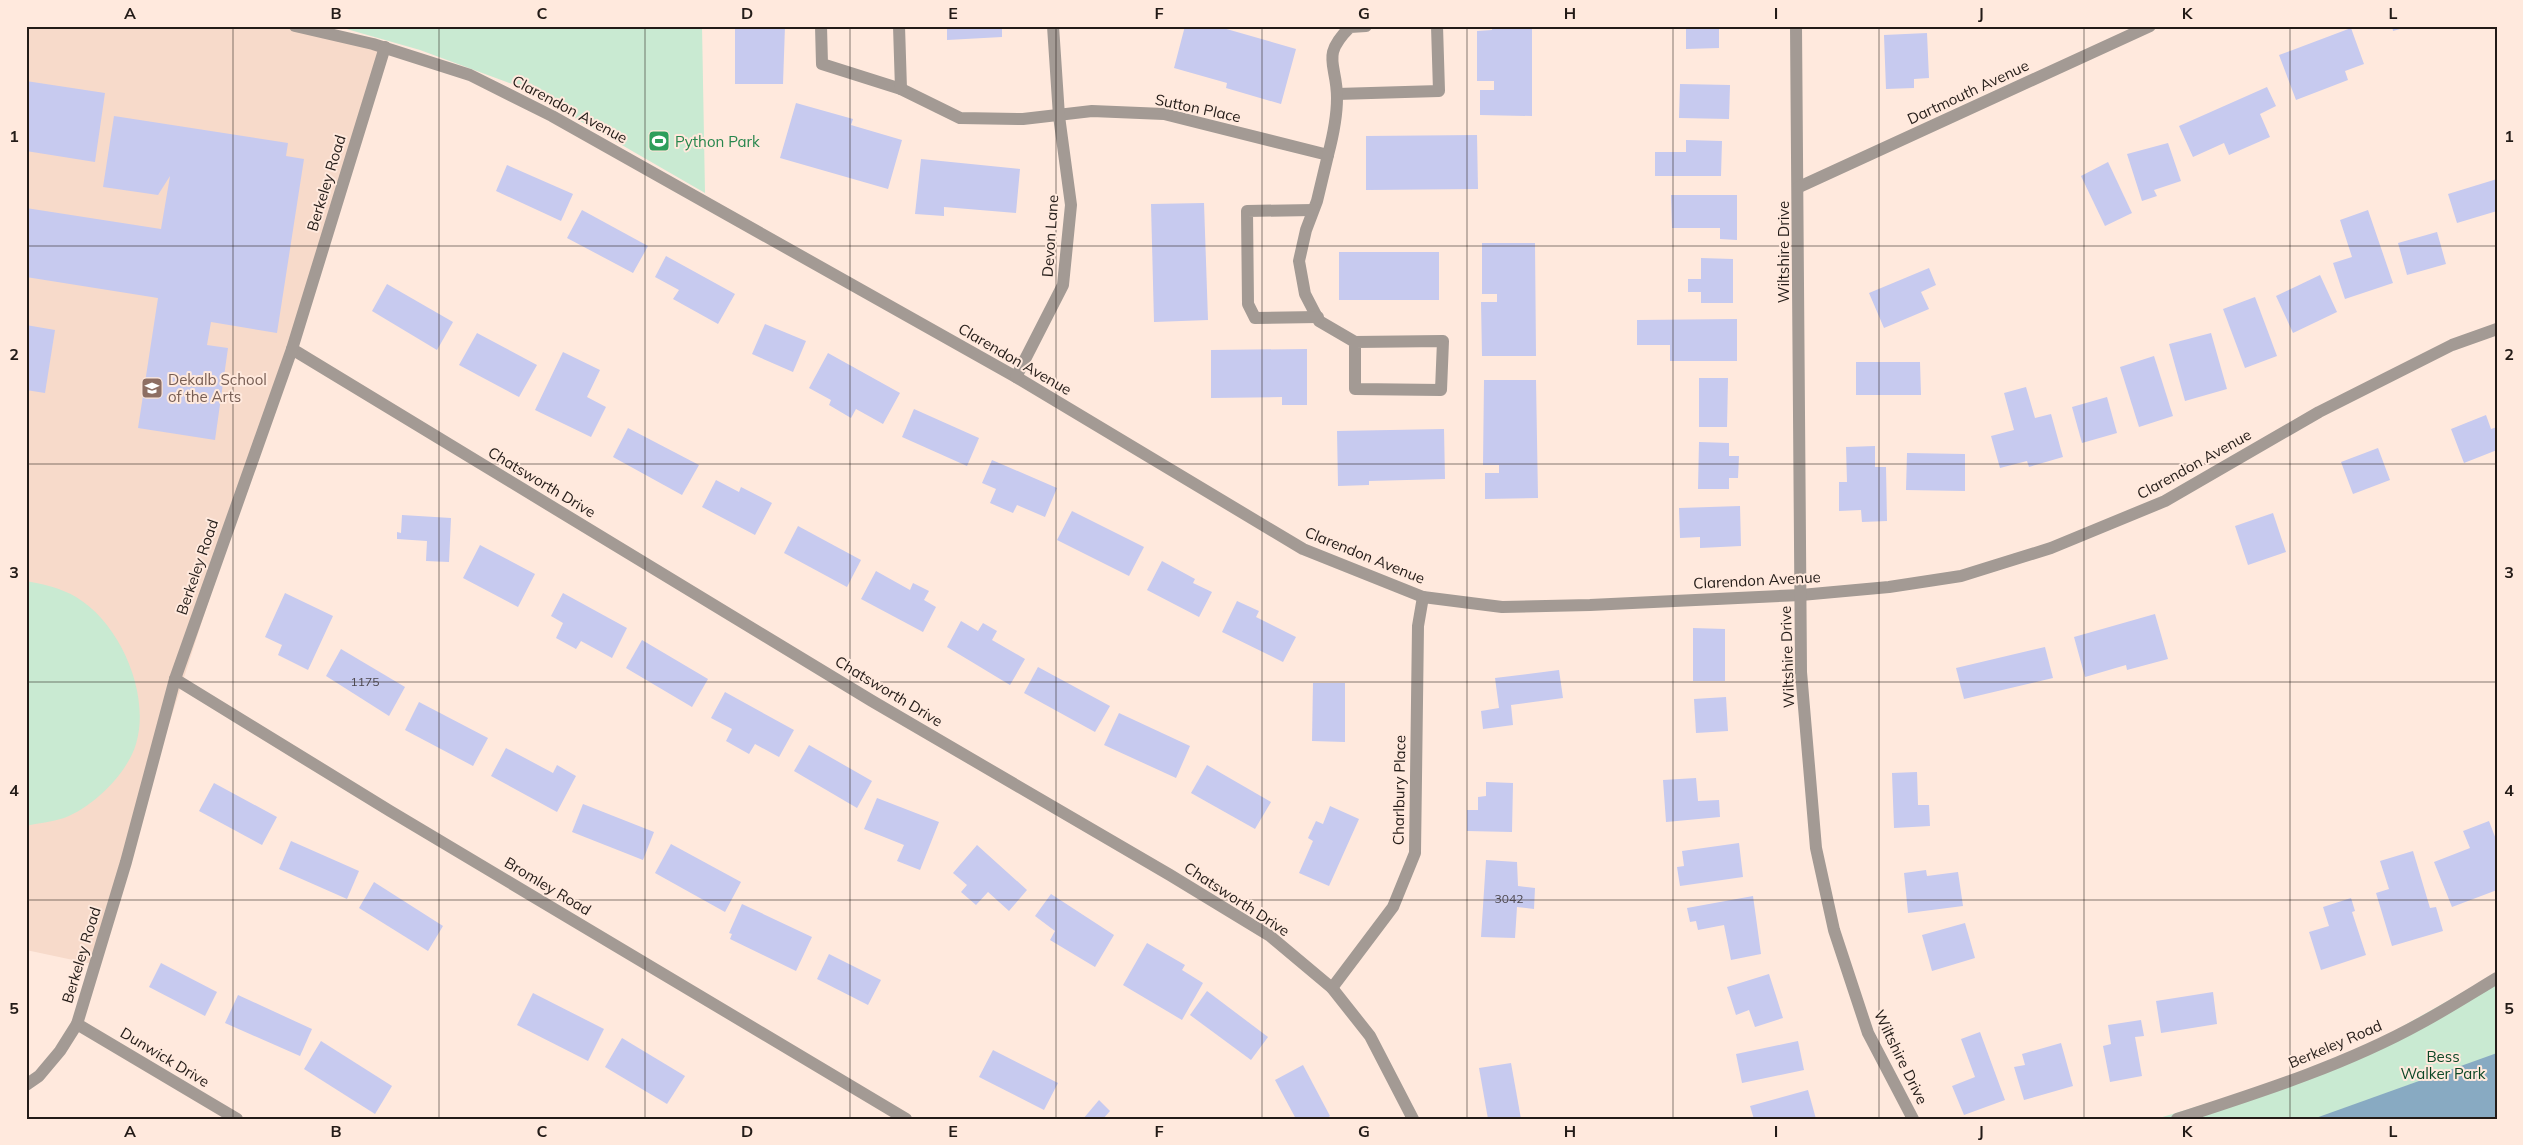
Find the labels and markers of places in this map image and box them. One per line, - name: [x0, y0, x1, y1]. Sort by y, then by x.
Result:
- sports icon: Python Park: [647, 129, 671, 153]
- place label: Python Park: [675, 132, 760, 151]
- place label: Dekalb School of the Arts: [168, 370, 267, 406]
- school or university icon: Dekalb School of the Arts: [140, 376, 164, 400]

